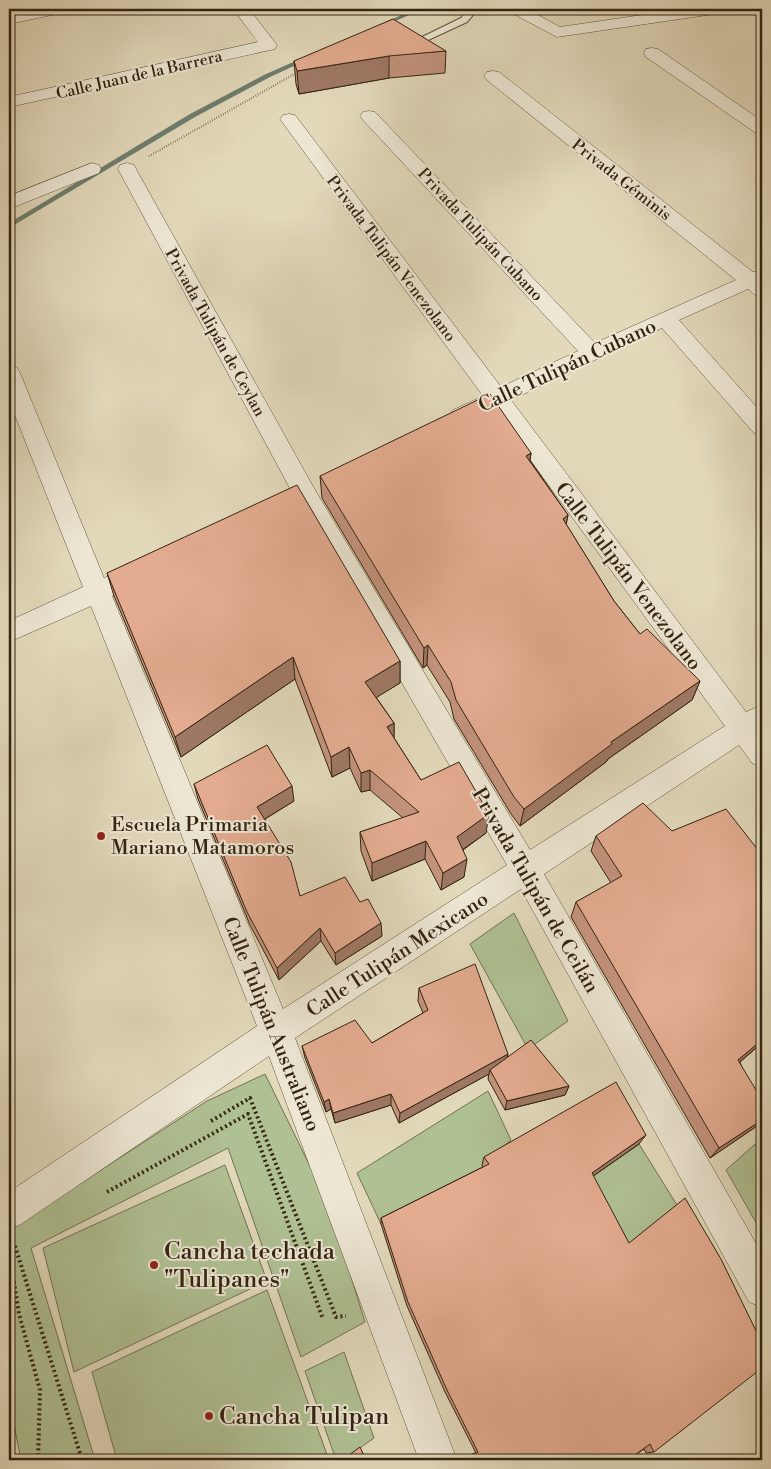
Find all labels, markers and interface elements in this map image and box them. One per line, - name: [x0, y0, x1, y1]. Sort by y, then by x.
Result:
- street label: Calle Juan de la Barrera: [54, 46, 225, 104]
- street label: Privada Géminis: [568, 135, 675, 225]
- street label: Privada Tulipán Cubano: [413, 164, 547, 306]
- street label: Privada Tulipán Venezolano: [322, 172, 460, 346]
- street label: Privada Tulipán de Ceylan: [161, 245, 270, 420]
- street label: Calle Tulipán Cubano: [475, 314, 661, 419]
- street label: Calle Tulipán Venezolano: [549, 478, 707, 676]
- street label: Privada Tulipán de Ceilán: [466, 784, 604, 998]
- place label: Escuela Primaria Mariano Matamoros: [111, 813, 294, 861]
- marker: Escuela Primaria Mariano Matamoros: [95, 830, 107, 842]
- street label: Calle Tulipán Mexicano: [302, 887, 493, 1023]
- street label: Calle Tulipán Australiano: [216, 914, 325, 1136]
- place label: Cancha techada "Tulipanes": [164, 1237, 336, 1295]
- marker: Cancha techada "Tulipanes": [148, 1259, 160, 1271]
- place label: Cancha Tulipan: [219, 1402, 389, 1432]
- marker: Cancha Tulipan: [203, 1410, 215, 1422]

